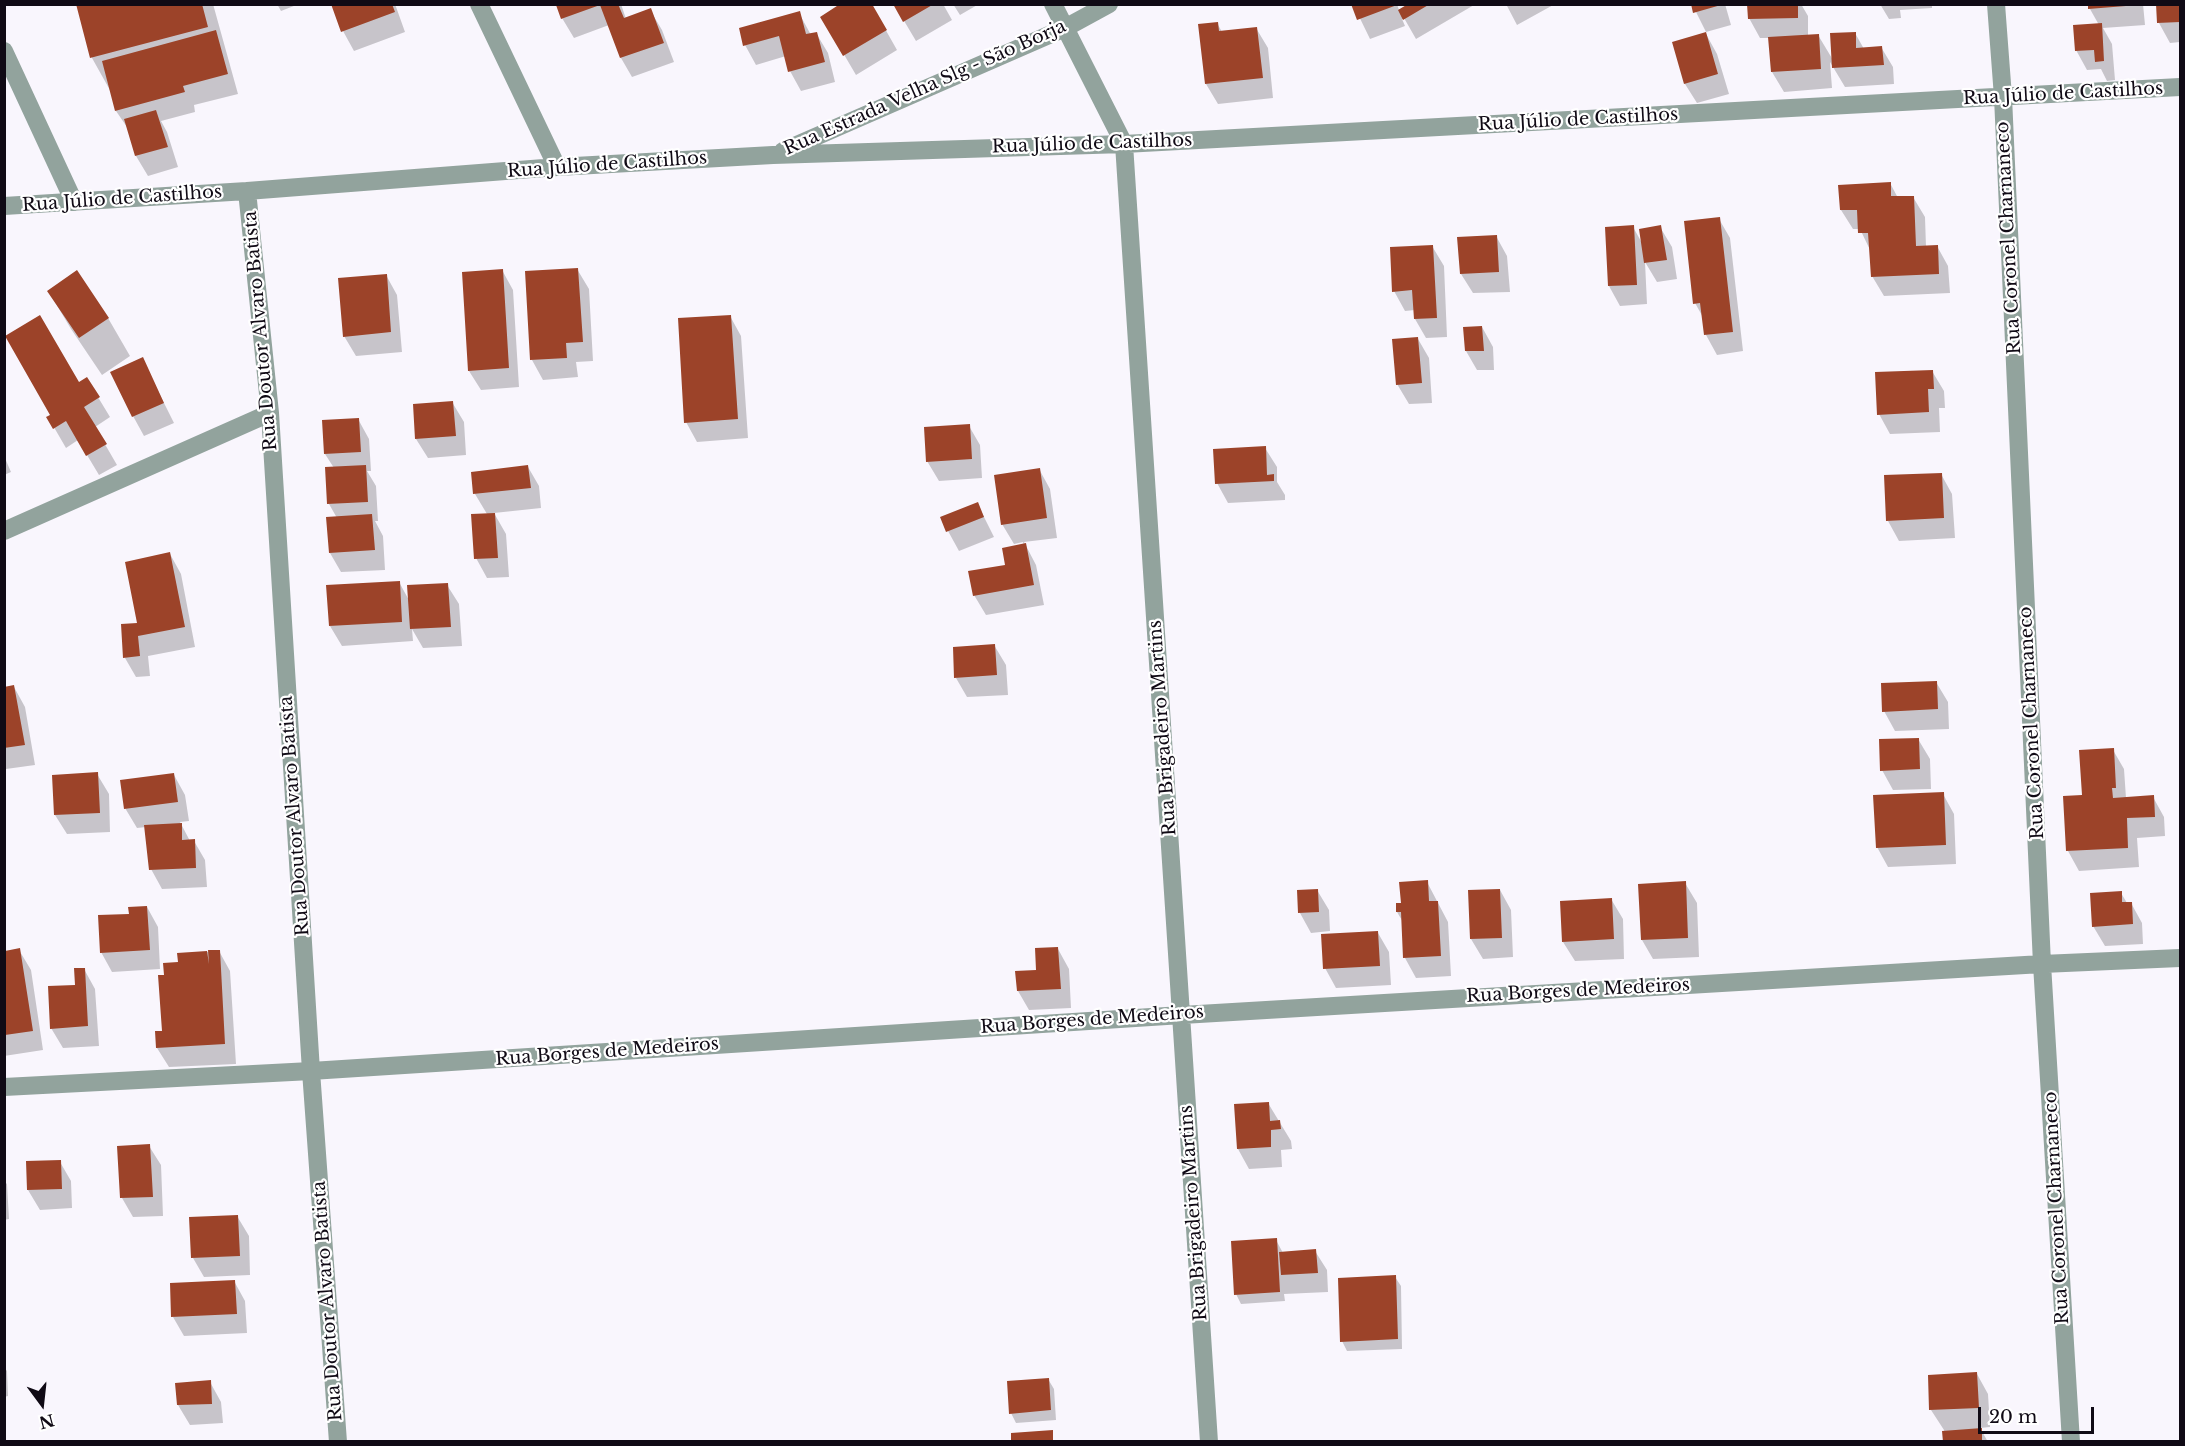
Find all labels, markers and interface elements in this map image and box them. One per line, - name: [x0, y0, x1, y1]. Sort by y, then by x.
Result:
- street label: Rua Estrada Velha Slg - São Borja: [781, 16, 1069, 160]
- street label: Rua Júlio de Castilhos: [1962, 78, 2164, 110]
- street label: Rua Júlio de Castilhos: [1477, 104, 1679, 136]
- street label: Rua Coronel Charnaneco: [1992, 121, 2026, 355]
- street label: Rua Júlio de Castilhos: [991, 130, 1193, 158]
- street label: Rua Júlio de Castilhos: [506, 147, 708, 183]
- street label: Rua Júlio de Castilhos: [21, 181, 223, 217]
- street label: Rua Doutor Alvaro Batista: [240, 210, 282, 452]
- street label: Rua Coronel Charnaneco: [2015, 606, 2049, 840]
- street label: Rua Brigadeiro Martins: [1145, 619, 1181, 837]
- street label: Rua Doutor Alvaro Batista: [276, 695, 314, 937]
- street label: Rua Borges de Medeiros: [1466, 974, 1690, 1008]
- street label: Rua Borges de Medeiros: [980, 1001, 1204, 1039]
- street label: Rua Borges de Medeiros: [495, 1033, 719, 1071]
- street label: Rua Coronel Charnaneco: [2040, 1091, 2074, 1325]
- street label: Rua Brigadeiro Martins: [1176, 1104, 1212, 1322]
- street label: Rua Doutor Alvaro Batista: [309, 1180, 347, 1422]
- north arrow: [12, 1374, 72, 1434]
- scale bar: [1981, 1395, 2096, 1433]
- text: 20 m: [1989, 1406, 2037, 1428]
- text: N: [37, 1410, 57, 1433]

